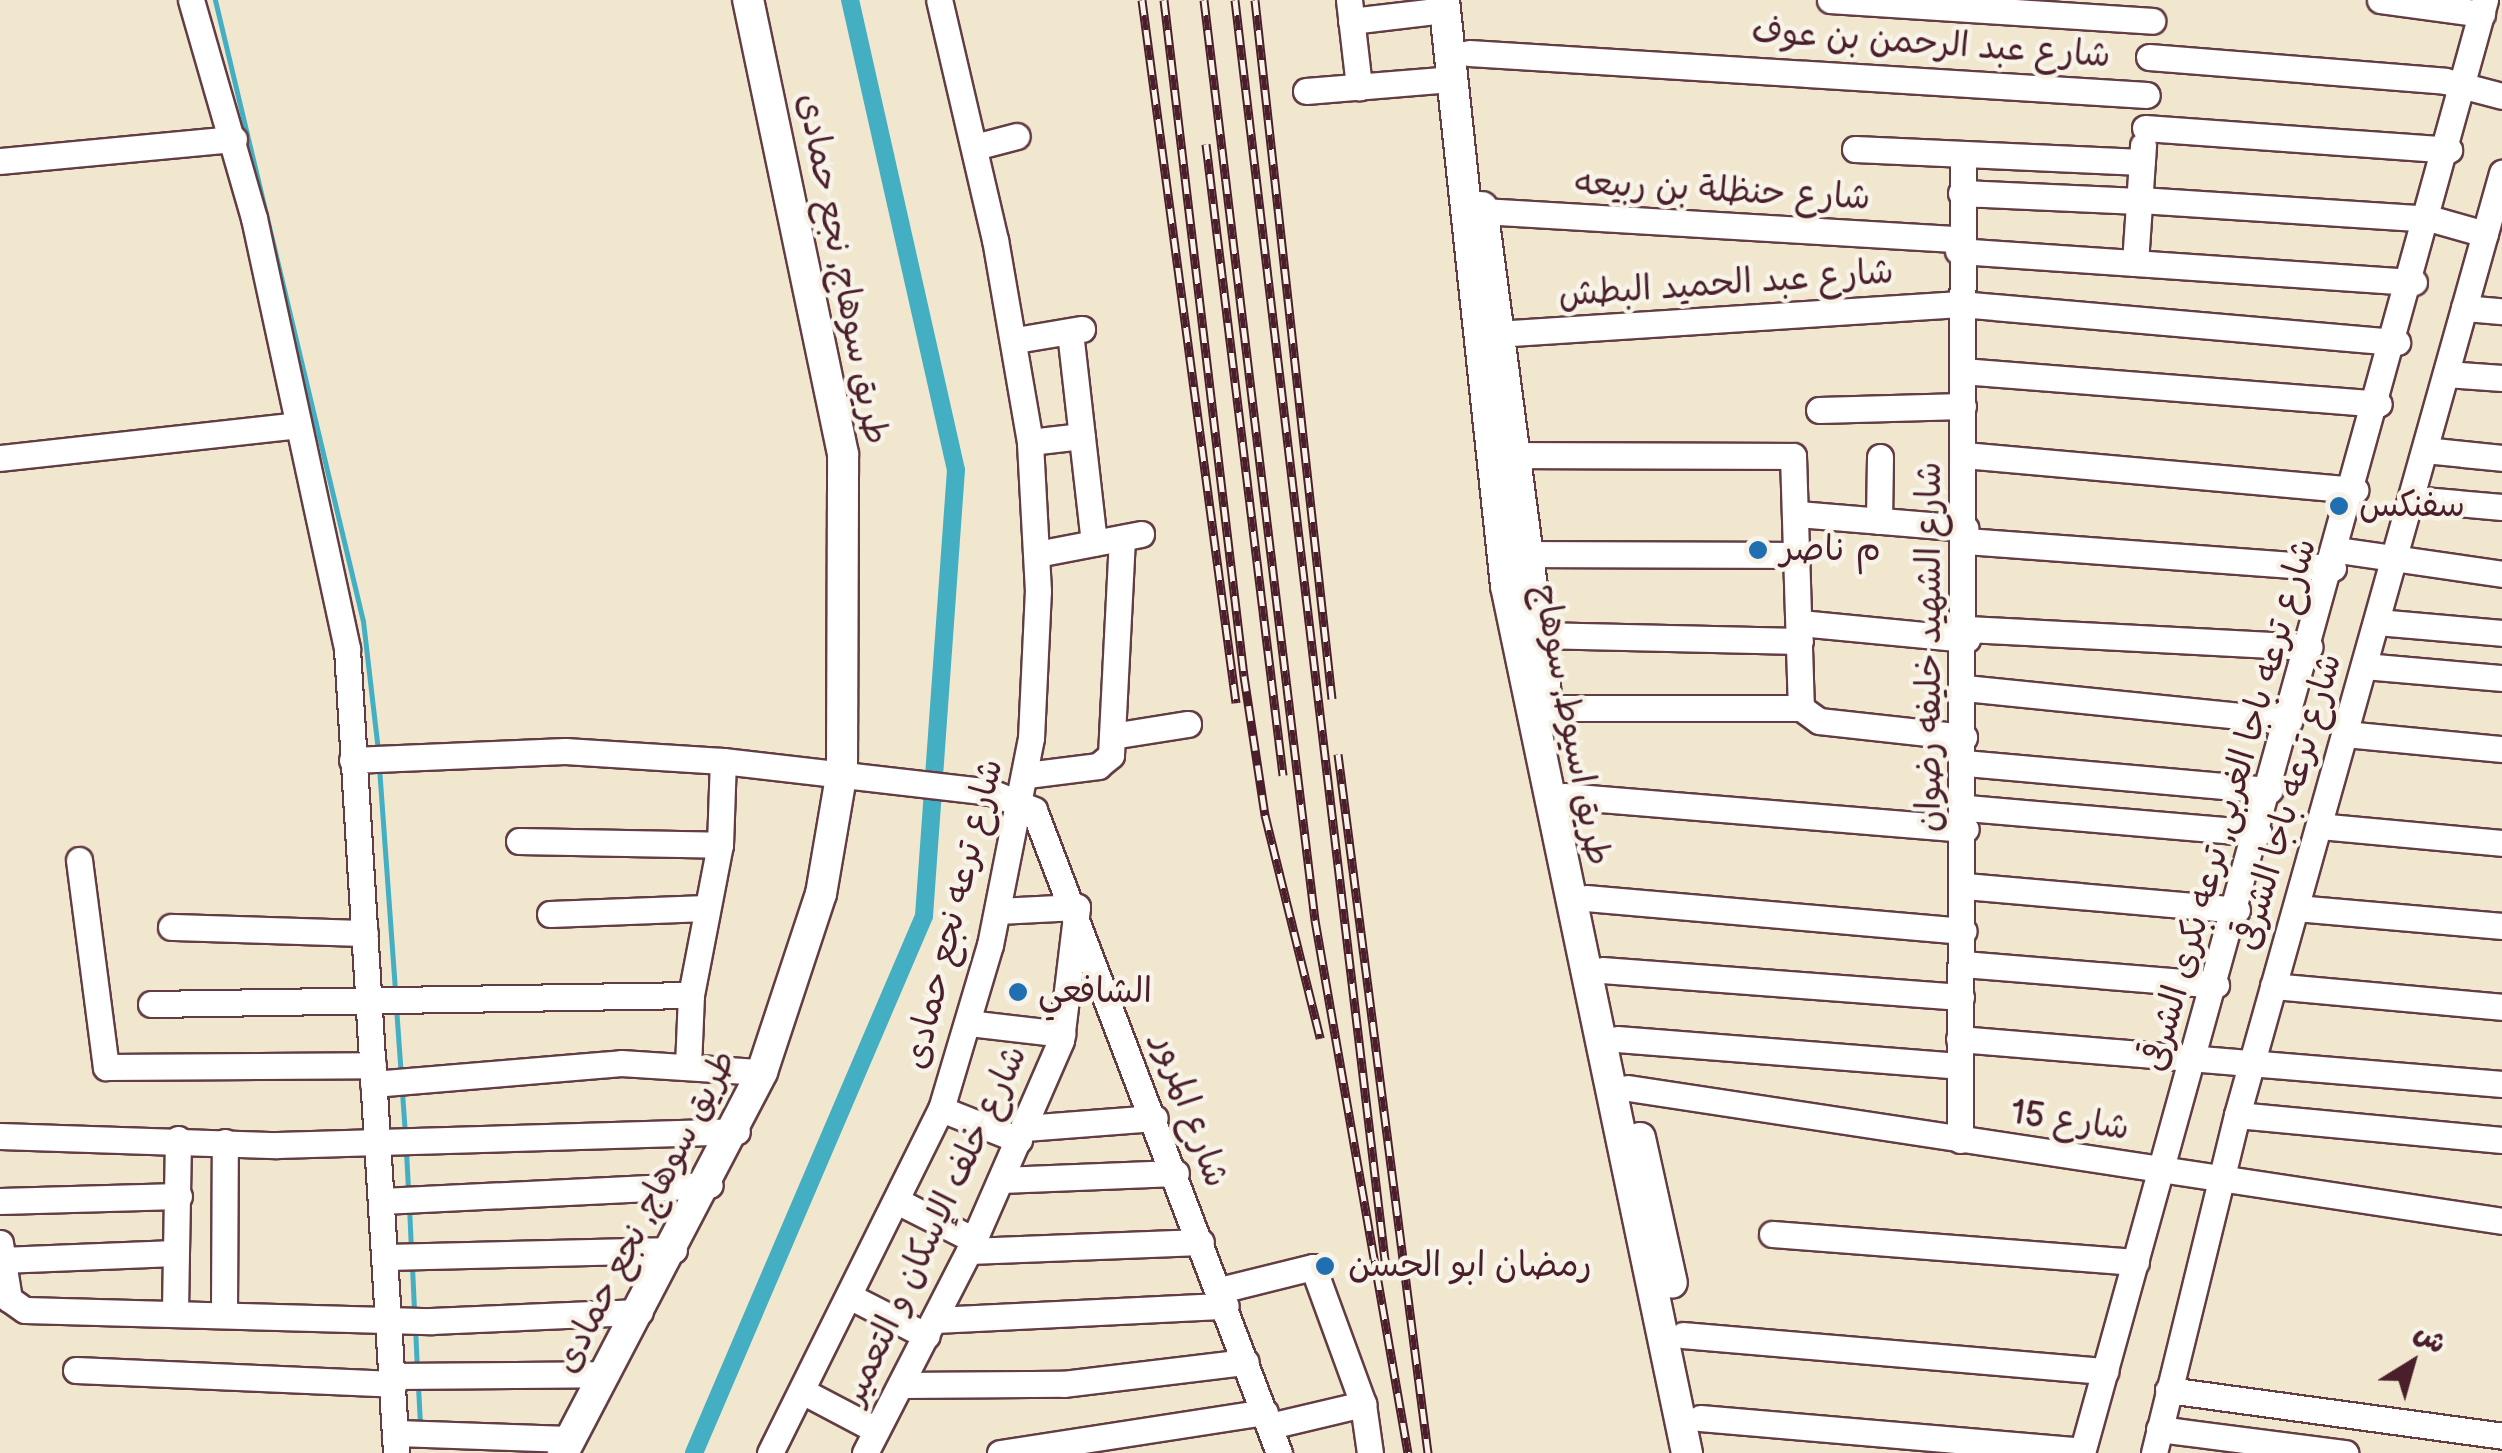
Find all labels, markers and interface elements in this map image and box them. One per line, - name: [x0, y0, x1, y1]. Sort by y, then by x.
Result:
- street label: شارع عبد الرحمن بن عوف: [1750, 11, 2112, 77]
- street label: طريق سوهاج, نجع حمادى: [787, 90, 897, 448]
- street label: شارع حنظلة بن ربيعه: [1573, 162, 1871, 220]
- street label: شارع عبد الحميد البطش: [1557, 251, 1895, 317]
- street label: شارع الشهيد خليفه رضوان: [1909, 462, 1951, 832]
- place label: سفنكس: [2359, 485, 2465, 527]
- marker: سفنكس: [2328, 495, 2350, 517]
- place label: م ناصر: [1780, 529, 1881, 571]
- street label: شارع ترعه باجا الغربى, ترعه بكرى الشرقى: [2134, 534, 2326, 1076]
- marker: م ناصر: [1745, 537, 1771, 563]
- street label: طريق اسيوط, سوهاج: [1523, 581, 1619, 869]
- street label: شارع ترعه باجا الشرقى: [2227, 649, 2351, 955]
- street label: شارع ترعه نجع حمادى: [895, 755, 1013, 1073]
- place label: الشافعي: [1038, 971, 1152, 1013]
- marker: الشافعي: [1007, 981, 1029, 1003]
- street label: شارع المرور: [1143, 1029, 1237, 1193]
- street label: شارع خلف الإسكان و التعمير: [833, 1039, 1037, 1411]
- street label: طريق سوهاج, نجع حمادى: [546, 1044, 746, 1380]
- street label: شارع 15: [2008, 1092, 2132, 1150]
- place label: رمضان ابو الحسن: [1348, 1245, 1592, 1287]
- marker: رمضان ابو الحسن: [1312, 1253, 1338, 1279]
- north arrow: [2362, 1313, 2462, 1413]
- text: ش: [2408, 1316, 2453, 1361]

